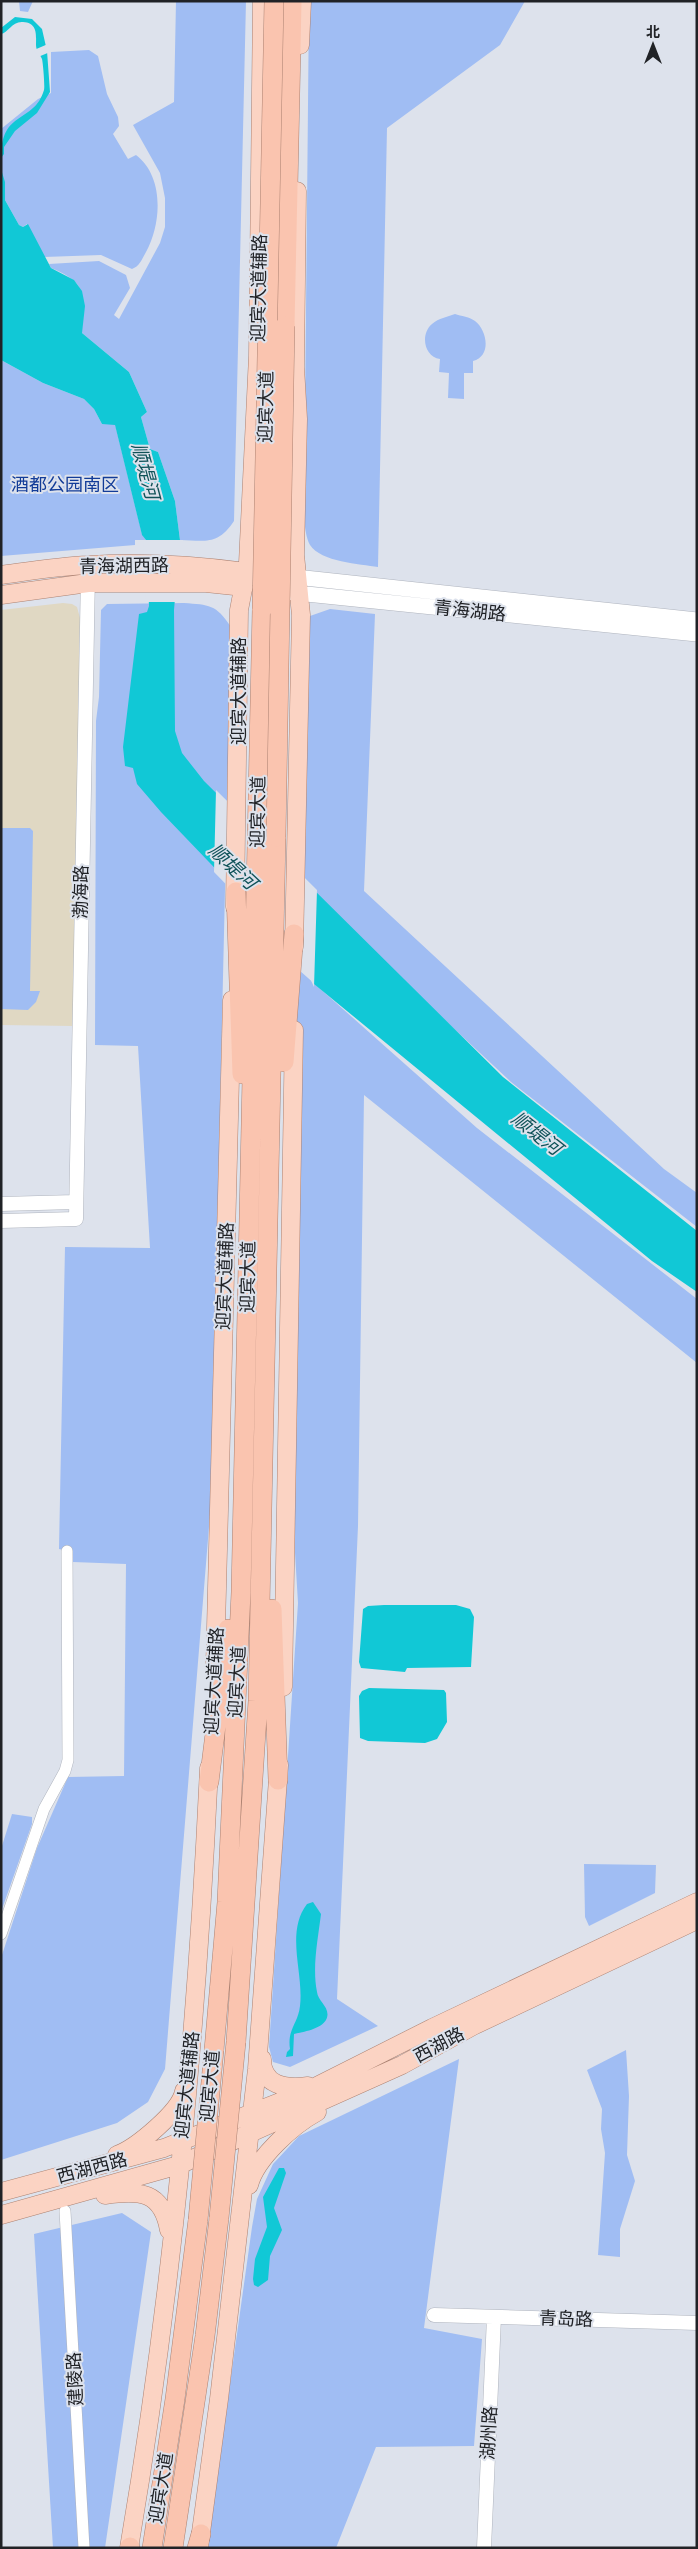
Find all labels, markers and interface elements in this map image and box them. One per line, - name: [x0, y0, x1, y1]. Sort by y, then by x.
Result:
- north arrow: [628, 20, 678, 70]
- text: 北: [646, 24, 660, 41]
- street label: 迎宾大道辅路: [247, 234, 271, 342]
- street label: 迎宾大道: [254, 371, 278, 443]
- water label: 顺堤河: [127, 441, 165, 505]
- park label: 酒都公园南区: [11, 474, 119, 496]
- street label: 青海湖西路: [79, 554, 169, 578]
- street label: 青海湖路: [433, 596, 507, 626]
- street label: 迎宾大道辅路: [228, 637, 250, 745]
- street label: 迎宾大道: [246, 776, 270, 848]
- water label: 顺堤河: [204, 839, 264, 897]
- street label: 渤海路: [70, 865, 92, 919]
- water label: 顺堤河: [507, 1107, 569, 1162]
- street label: 迎宾大道辅路: [212, 1222, 238, 1330]
- street label: 迎宾大道: [236, 1241, 260, 1313]
- street label: 迎宾大道辅路: [200, 1626, 228, 1736]
- street label: 迎宾大道: [224, 1645, 250, 1719]
- street label: 西湖路: [410, 2023, 468, 2067]
- street label: 迎宾大道辅路: [170, 2030, 204, 2140]
- street label: 迎宾大道: [196, 2049, 224, 2123]
- street label: 西湖西路: [54, 2148, 130, 2188]
- street label: 青岛路: [539, 2307, 593, 2331]
- street label: 建陵路: [63, 2351, 87, 2407]
- street label: 湖州路: [477, 2405, 501, 2461]
- street label: 迎宾大道: [145, 2451, 177, 2525]

